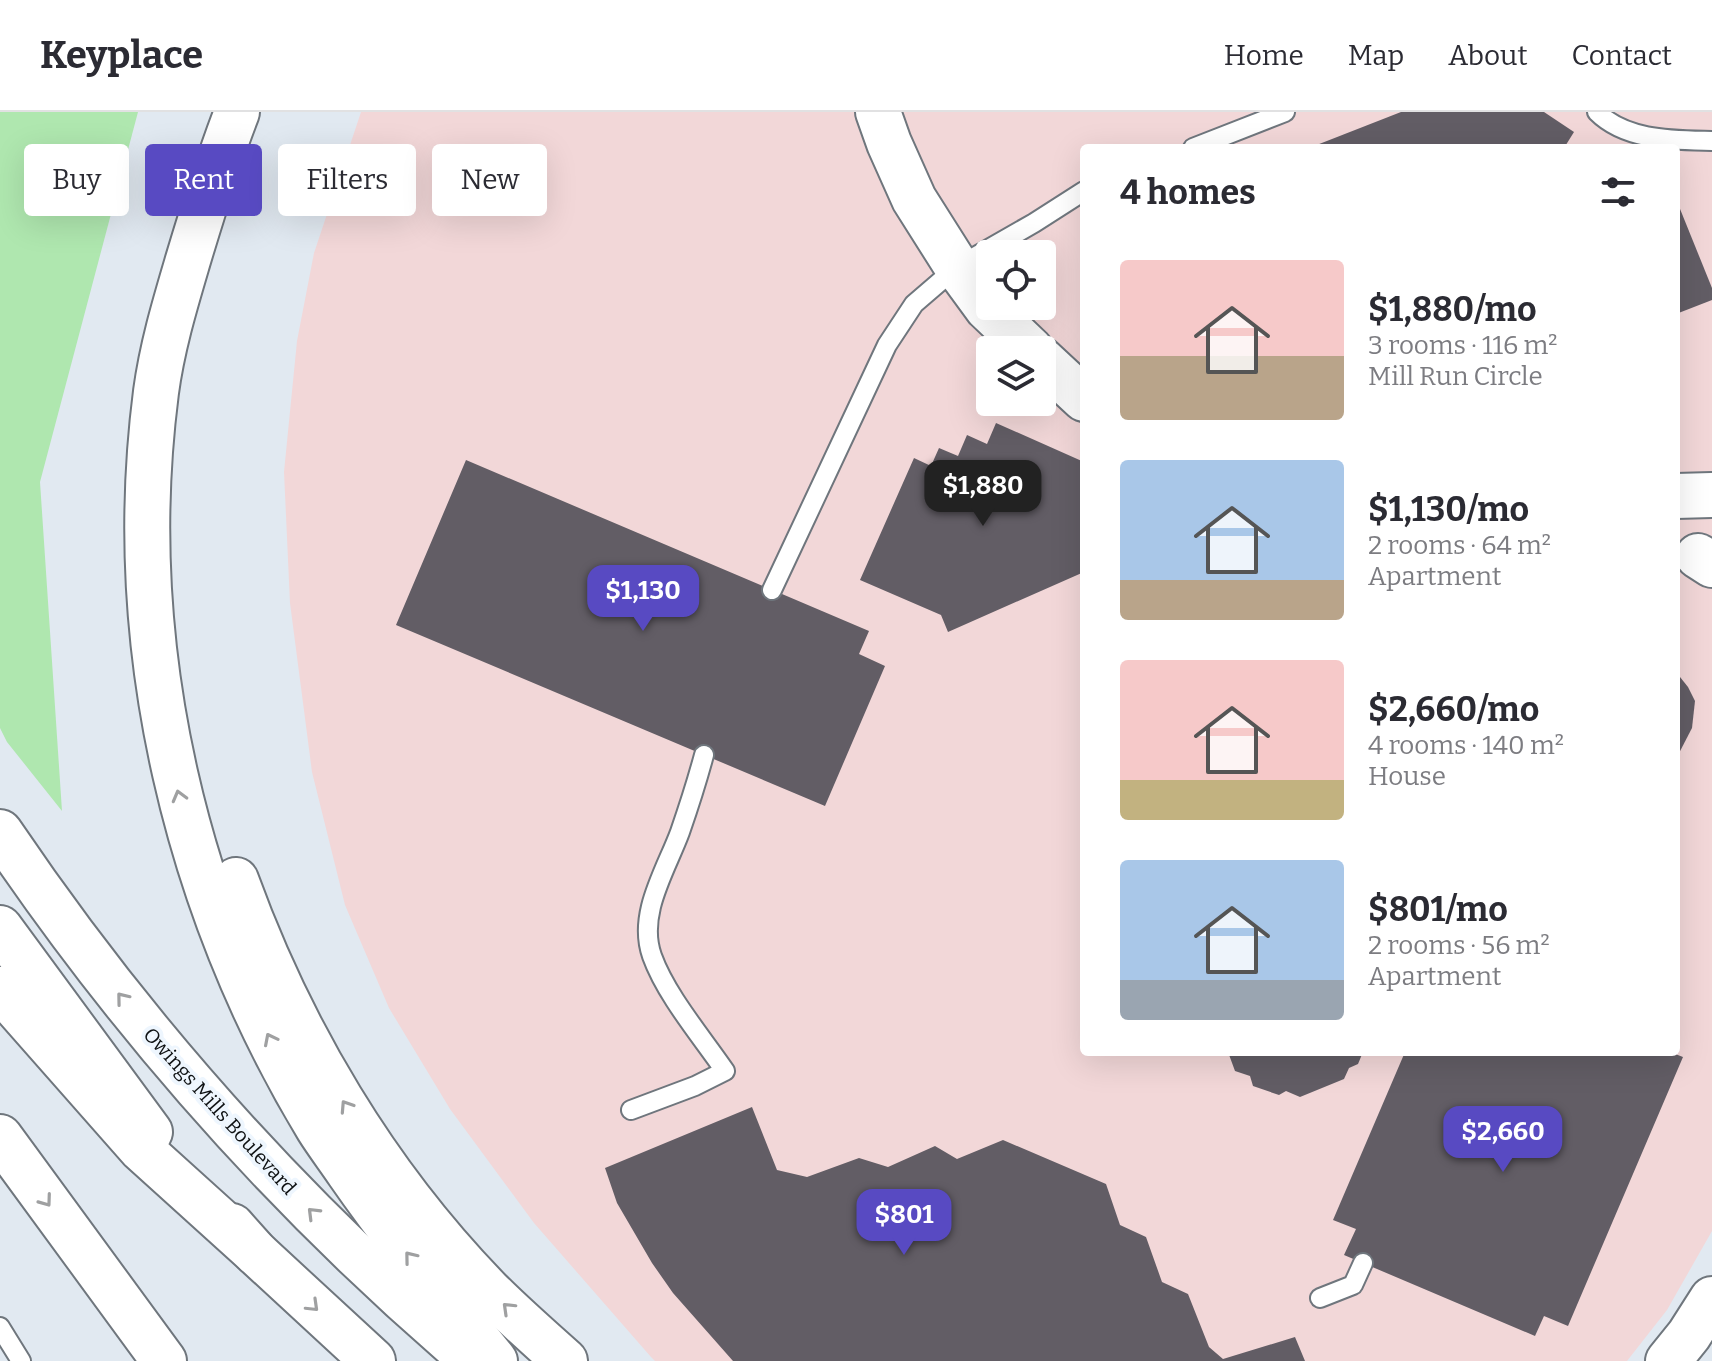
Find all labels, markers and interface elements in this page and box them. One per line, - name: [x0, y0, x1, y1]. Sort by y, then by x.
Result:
- text: Keyplace: [40, 32, 203, 78]
- text: Home: [1224, 39, 1304, 72]
- text: Map: [1348, 39, 1404, 72]
- text: About: [1448, 39, 1528, 72]
- text: Contact: [1572, 39, 1672, 72]
- chip: Buy: [24, 144, 129, 216]
- chip: Rent: [145, 144, 262, 216]
- chip: Filters: [278, 144, 416, 216]
- chip: New: [432, 144, 547, 216]
- icon: filters: [1596, 170, 1640, 214]
- text: 4 homes: [1120, 172, 1256, 213]
- map controls: [976, 240, 1056, 416]
- button: locate: [976, 240, 1056, 320]
- text: $1,880/mo: [1368, 289, 1537, 330]
- icon: home: [1184, 292, 1280, 388]
- text: 3 rooms · 116 m²: [1368, 330, 1558, 361]
- button: layers: [976, 336, 1056, 416]
- text: Mill Run Circle: [1368, 361, 1543, 392]
- pin: $1,880: [918, 460, 1048, 528]
- text: $1,880: [942, 470, 1024, 501]
- text: $1,130/mo: [1368, 489, 1529, 530]
- icon: home: [1184, 492, 1280, 588]
- text: 2 rooms · 64 m²: [1368, 530, 1551, 561]
- text: Apartment: [1368, 561, 1501, 592]
- pin: $1,130: [578, 565, 708, 633]
- text: $1,130: [605, 575, 681, 606]
- text: $2,660/mo: [1368, 689, 1539, 730]
- icon: home: [1184, 692, 1280, 788]
- text: 4 rooms · 140 m²: [1368, 730, 1564, 761]
- text: House: [1368, 761, 1446, 792]
- one-way arrow: [172, 789, 189, 803]
- text: $801/mo: [1368, 889, 1508, 930]
- icon: home: [1184, 892, 1280, 988]
- text: 2 rooms · 56 m²: [1368, 930, 1550, 961]
- text: Apartment: [1368, 961, 1501, 992]
- one-way arrow: [117, 992, 131, 1007]
- street label: Owings Mills Boulevard: [139, 1022, 301, 1200]
- one-way arrow: [264, 1032, 279, 1047]
- one-way arrow: [340, 1100, 355, 1114]
- pin: $2,660: [1438, 1106, 1568, 1174]
- text: $2,660: [1461, 1116, 1545, 1147]
- pin: $801: [857, 1189, 951, 1257]
- one-way arrow: [36, 1192, 50, 1206]
- text: $801: [874, 1199, 934, 1230]
- one-way arrow: [308, 1208, 322, 1222]
- one-way arrow: [406, 1251, 420, 1266]
- one-way arrow: [304, 1297, 318, 1312]
- one-way arrow: [502, 1304, 517, 1318]

